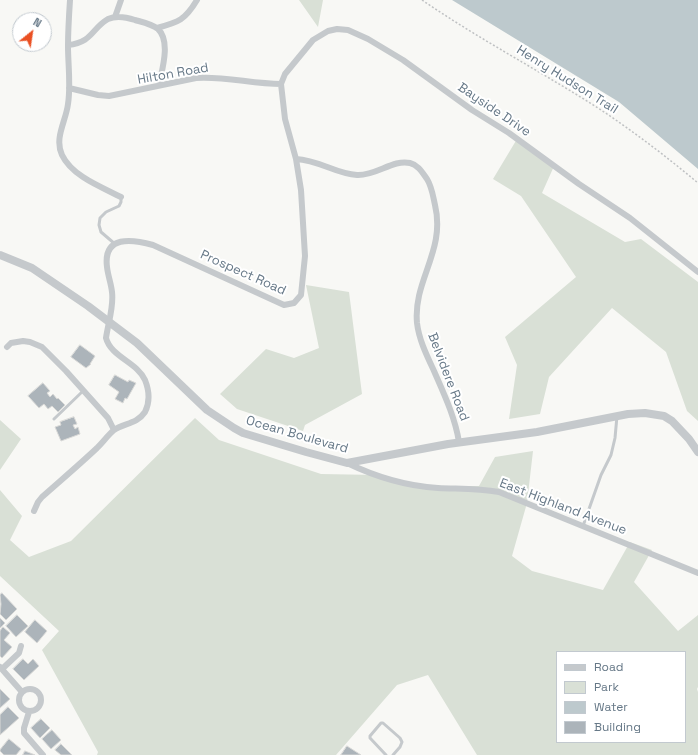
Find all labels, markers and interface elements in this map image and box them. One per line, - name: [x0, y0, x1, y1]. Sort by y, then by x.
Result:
- north arrow: [12, 12, 52, 52]
- text: N: [31, 15, 44, 30]
- street label: Henry Hudson Trail: [513, 42, 621, 118]
- street label: Hilton Road: [136, 60, 210, 88]
- street label: Bayside Drive: [455, 80, 533, 140]
- street label: Prospect Road: [198, 247, 288, 299]
- street label: Belvidere Road: [424, 331, 472, 423]
- street label: Ocean Boulevard: [244, 413, 350, 457]
- street label: East Highland Avenue: [497, 476, 629, 538]
- legend: [556, 651, 686, 743]
- text: Road: [594, 659, 623, 675]
- text: Park: [594, 679, 619, 695]
- text: Water: [594, 699, 628, 715]
- text: Building: [594, 719, 641, 735]

